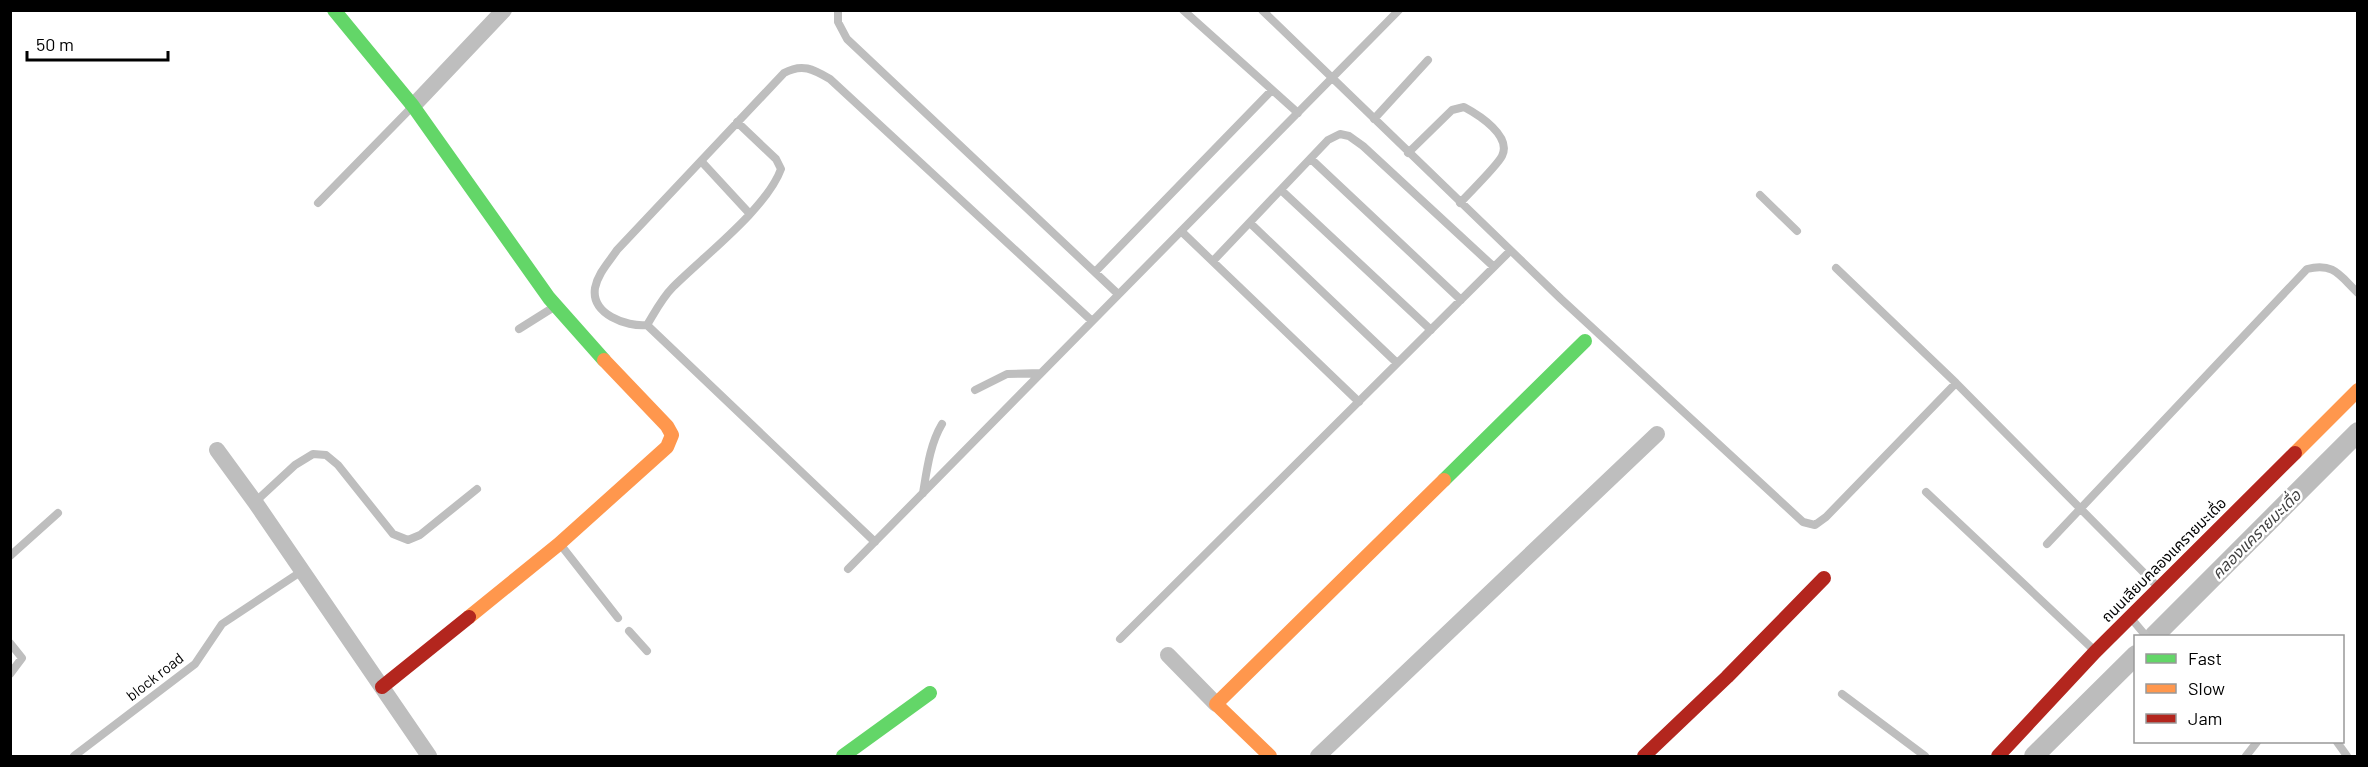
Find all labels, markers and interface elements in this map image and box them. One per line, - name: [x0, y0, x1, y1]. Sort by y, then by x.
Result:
- scale bar: [27, 24, 168, 62]
- text: 50 m: [36, 33, 74, 55]
- water label: คลองแครายมะเดื่อ: [2206, 484, 2305, 582]
- street label: ถนนเลียบคลองแครายมะเดื่อ: [2096, 492, 2229, 625]
- legend: [2134, 635, 2344, 743]
- text: Fast: [2188, 647, 2222, 669]
- street label: block road: [122, 648, 187, 704]
- text: Slow: [2188, 677, 2225, 699]
- text: Jam: [2188, 707, 2222, 729]

